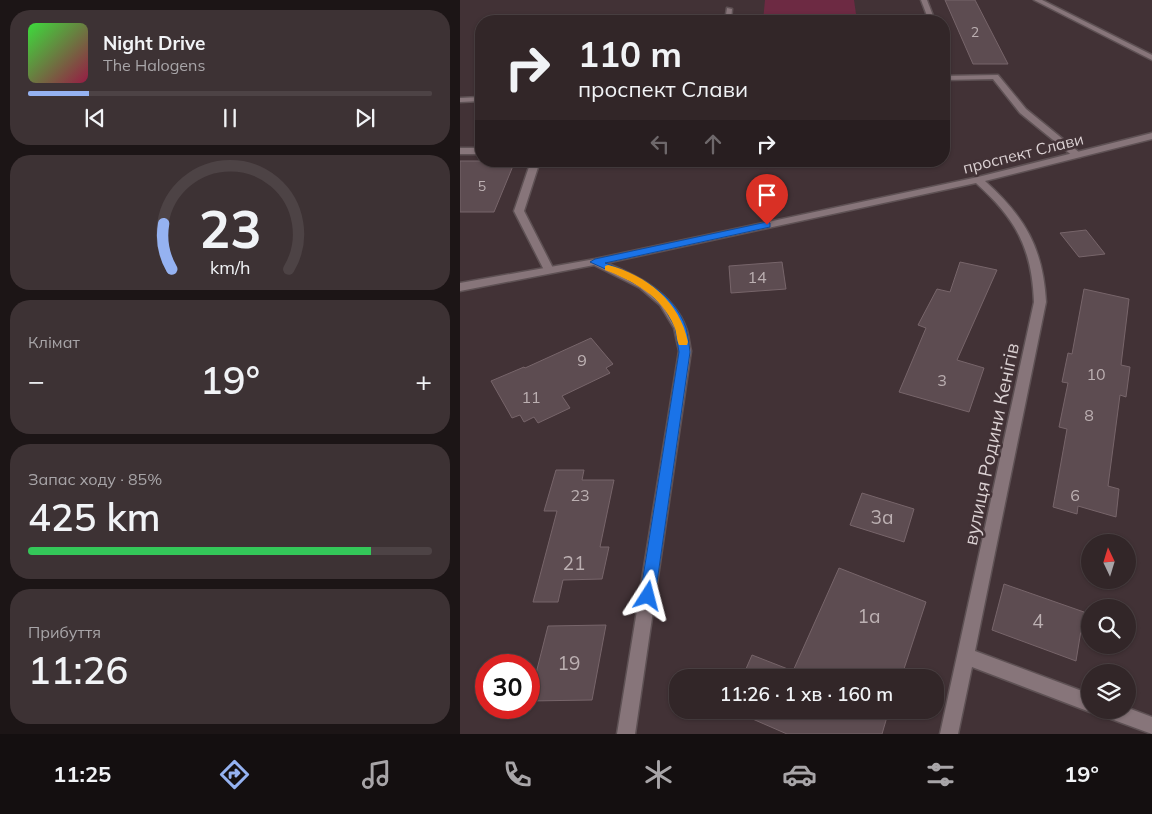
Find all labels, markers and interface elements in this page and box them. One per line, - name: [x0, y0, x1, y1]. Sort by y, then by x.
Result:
- house number: 2: [971, 23, 979, 41]
- text: Night Drive: [103, 31, 205, 55]
- text: 110 m: [578, 32, 682, 76]
- icon: right: [495, 35, 560, 100]
- text: The Halogens: [103, 55, 205, 75]
- text: проспект Слави: [578, 75, 748, 103]
- icon: previous: [81, 104, 109, 132]
- icon: pause: [216, 104, 244, 132]
- icon: next: [351, 104, 379, 132]
- street label: проспект Слави: [961, 128, 1085, 178]
- icon: left: [646, 130, 674, 158]
- icon: ahead: [699, 130, 727, 158]
- icon: right: [752, 130, 780, 158]
- pin: [746, 174, 788, 225]
- house number: 5: [478, 177, 486, 195]
- icon: arrive: [753, 181, 781, 209]
- text: 23: [199, 196, 261, 261]
- text: km/h: [210, 256, 250, 278]
- house number: 14: [747, 267, 767, 287]
- text: Клімат: [28, 332, 80, 352]
- street label: вулиця Родини Кенігів: [958, 341, 1024, 547]
- house number: 9: [577, 350, 587, 370]
- text: 19°: [200, 356, 260, 404]
- text: −: [28, 363, 45, 398]
- text: +: [415, 363, 432, 398]
- house number: 10: [1086, 364, 1106, 384]
- house number: 3: [937, 370, 947, 390]
- house number: 11: [521, 387, 541, 407]
- house number: 8: [1084, 405, 1094, 425]
- text: Запас ходу · 85%: [28, 469, 162, 489]
- house number: 23: [570, 485, 590, 505]
- house number: 6: [1070, 485, 1080, 505]
- text: 425 km: [28, 493, 161, 541]
- house number: 3а: [871, 505, 894, 529]
- north arrow: [1081, 534, 1136, 589]
- map controls: [1081, 534, 1136, 719]
- house number: 21: [563, 551, 585, 575]
- position arrow: [621, 569, 673, 621]
- button: search: [1081, 599, 1136, 654]
- house number: 1а: [858, 604, 881, 628]
- house number: 4: [1032, 609, 1044, 633]
- text: Прибуття: [28, 622, 101, 642]
- text: 11:26: [28, 646, 128, 694]
- house number: 19: [558, 651, 580, 675]
- speed limit sign: 30: [475, 654, 540, 719]
- button: layers: [1081, 664, 1136, 719]
- text: 11:26 · 1 хв · 160 m: [720, 682, 893, 706]
- icon: directions: [217, 757, 252, 792]
- icon: music: [359, 757, 394, 792]
- icon: phone: [500, 757, 535, 792]
- icon: climate: [641, 757, 676, 792]
- icon: car: [782, 757, 817, 792]
- icon: filters: [923, 757, 958, 792]
- text: 11:25: [53, 760, 111, 788]
- text: 19°: [1064, 760, 1099, 788]

